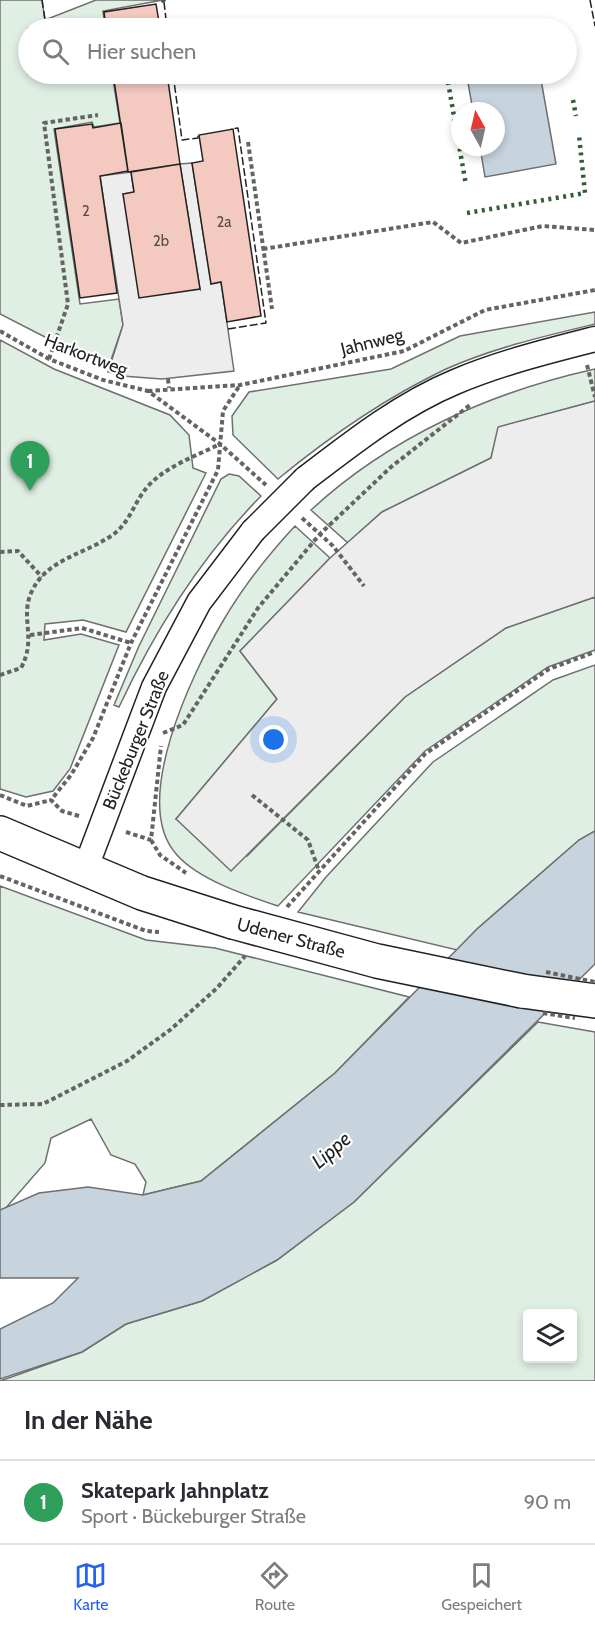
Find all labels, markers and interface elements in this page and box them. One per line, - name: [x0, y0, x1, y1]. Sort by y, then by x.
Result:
- search box: [18, 18, 577, 84]
- icon: search: [39, 35, 72, 68]
- text: Hier suchen: [87, 38, 196, 65]
- north arrow: [451, 102, 505, 156]
- house number: 2: [82, 202, 90, 220]
- house number: 2a: [216, 213, 232, 231]
- house number: 2b: [153, 232, 169, 250]
- street label: Jahnweg: [337, 323, 407, 361]
- street label: Harkortweg: [41, 329, 132, 381]
- pin: 1: [10, 442, 50, 491]
- street label: Bückeburger Straße: [98, 667, 174, 813]
- your location: [259, 725, 288, 754]
- street label: Udener Straße: [235, 913, 347, 963]
- water label: Lippe: [307, 1127, 355, 1173]
- map controls: [523, 1309, 577, 1363]
- button: layers: [523, 1309, 577, 1363]
- text: In der Nähe: [24, 1404, 153, 1436]
- text: Skatepark Jahnplatz: [81, 1477, 269, 1504]
- text: 1: [40, 1490, 47, 1514]
- text: 90 m: [524, 1490, 571, 1514]
- text: Sport · Bückeburger Straße: [81, 1504, 306, 1528]
- tab: Karte: [73, 1559, 108, 1614]
- tab: Route: [255, 1559, 295, 1614]
- tab: Gespeichert: [441, 1559, 522, 1614]

